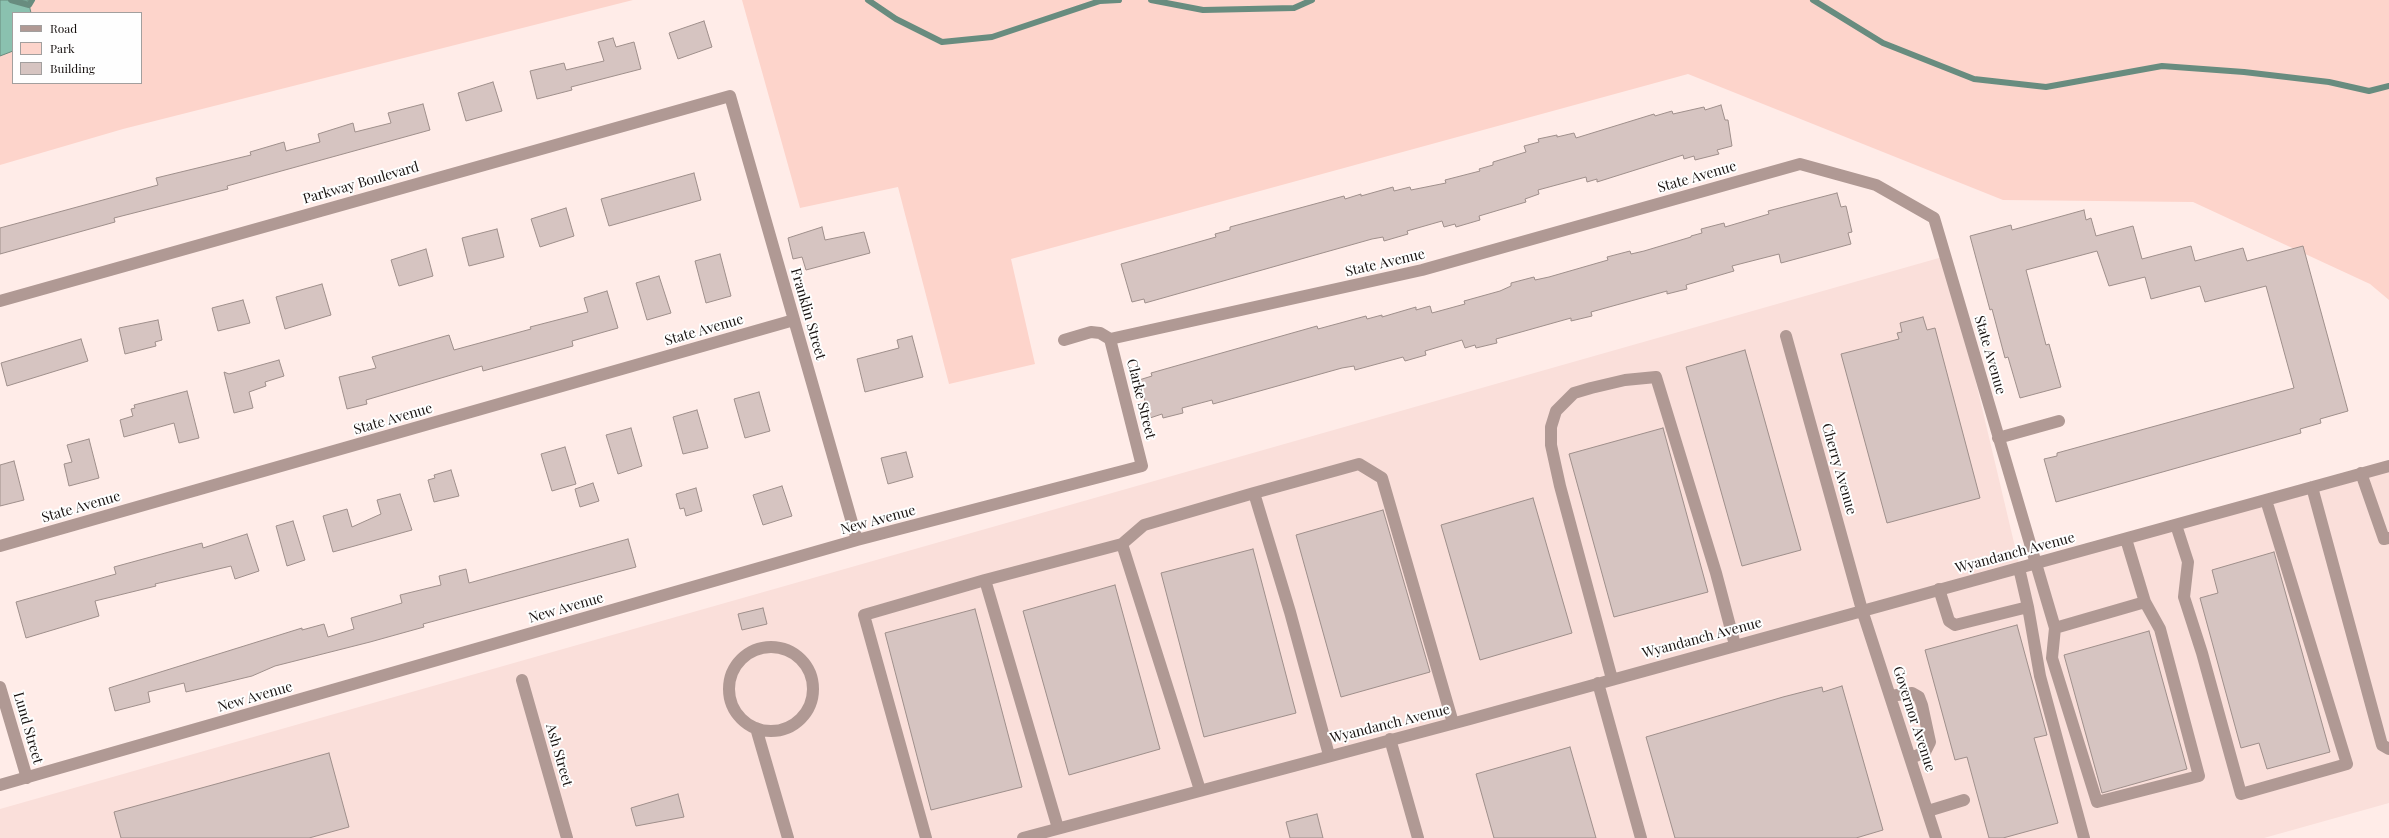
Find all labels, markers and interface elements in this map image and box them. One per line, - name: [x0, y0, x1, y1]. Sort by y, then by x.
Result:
- legend: [12, 12, 142, 84]
- text: Road: [50, 20, 77, 36]
- text: Park: [50, 40, 75, 56]
- text: Building: [50, 60, 95, 76]
- street label: Parkway Boulevard: [301, 158, 421, 208]
- street label: State Avenue: [1656, 158, 1738, 196]
- street label: State Avenue: [1344, 246, 1426, 280]
- street label: Franklin Street: [787, 266, 829, 362]
- street label: State Avenue: [663, 311, 745, 349]
- street label: State Avenue: [1971, 314, 2009, 396]
- street label: Clarke Street: [1123, 357, 1159, 441]
- street label: State Avenue: [352, 400, 434, 438]
- street label: Cherry Avenue: [1818, 421, 1860, 517]
- street label: State Avenue: [40, 488, 122, 526]
- street label: New Avenue: [839, 502, 917, 538]
- street label: Wyandanch Avenue: [1953, 529, 2077, 577]
- street label: New Avenue: [527, 589, 605, 627]
- street label: Wyandanch Avenue: [1640, 614, 1764, 662]
- street label: Governor Avenue: [1889, 664, 1939, 774]
- street label: New Avenue: [216, 678, 294, 716]
- street label: Lund Street: [10, 690, 46, 766]
- street label: Wyandanch Avenue: [1328, 701, 1452, 747]
- street label: Ash Street: [542, 722, 576, 788]

